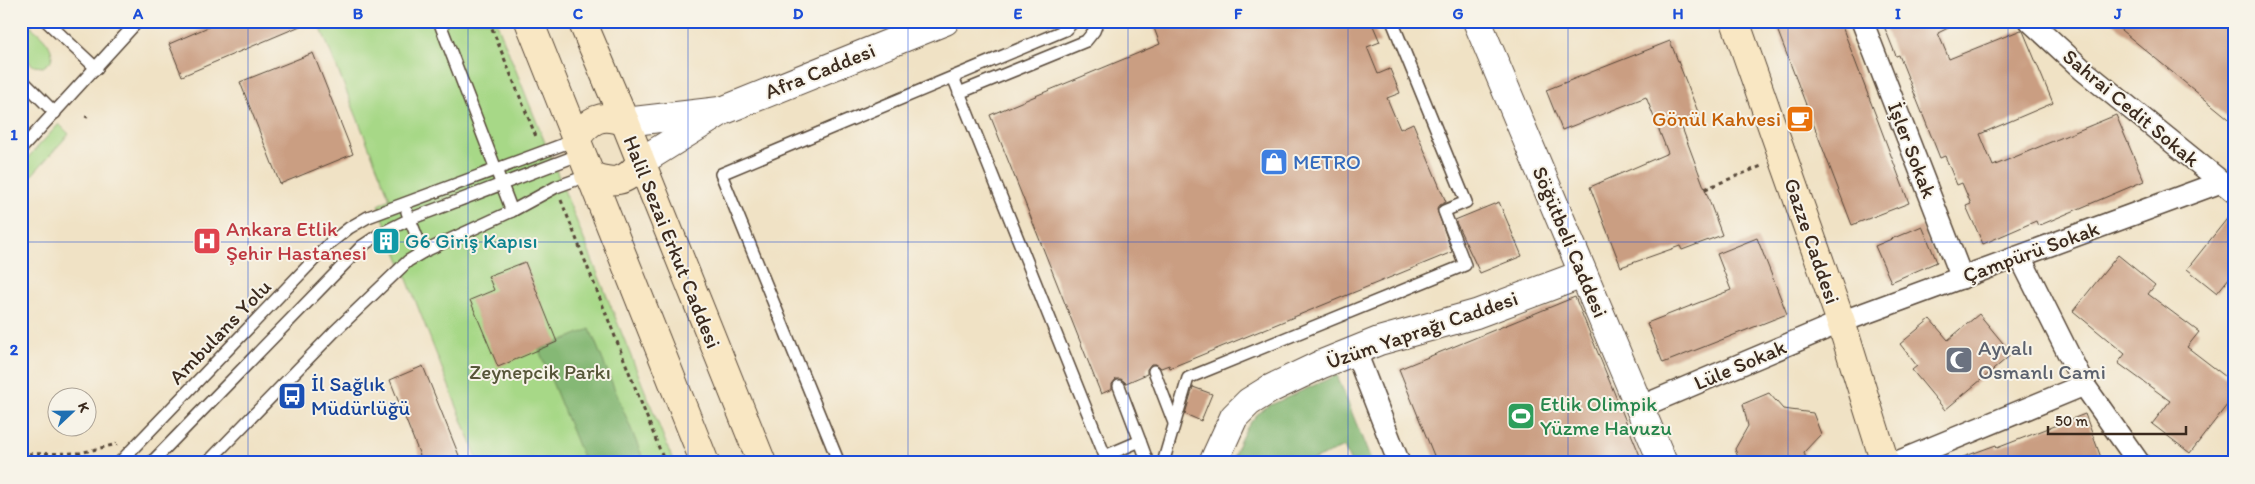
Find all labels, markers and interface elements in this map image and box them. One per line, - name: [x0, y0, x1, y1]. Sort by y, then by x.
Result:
- text: A: [132, 4, 144, 23]
- text: B: [353, 4, 364, 23]
- text: C: [573, 4, 584, 23]
- text: D: [793, 4, 804, 23]
- text: E: [1014, 4, 1023, 23]
- text: F: [1234, 4, 1243, 23]
- text: G: [1452, 4, 1464, 23]
- text: H: [1672, 4, 1684, 23]
- text: I: [1895, 4, 1901, 23]
- text: J: [2113, 4, 2122, 23]
- street label: Afra Caddesi: [761, 37, 879, 104]
- street label: Sahrai Cedit Sokak: [2058, 43, 2205, 172]
- street label: İşler Sokak: [1883, 98, 1942, 202]
- cafe icon: Gönül Kahvesi: [1785, 104, 1815, 134]
- place label: Gönül Kahvesi: [1652, 106, 1781, 131]
- text: 1: [10, 125, 18, 144]
- street label: Halil Sezai Erkut Caddesi: [618, 132, 727, 352]
- shop icon: METRO: [1259, 147, 1289, 177]
- place label: METRO: [1293, 149, 1361, 174]
- street label: Söğütbeli Caddesi: [1527, 162, 1614, 321]
- street label: Gazze Caddesi: [1779, 175, 1846, 307]
- street label: Çampürü Sokak: [1959, 215, 2103, 288]
- place label: Ankara Etlik Şehir Hastanesi: [226, 216, 367, 265]
- hospital icon: Ankara Etlik Şehir Hastanesi: [192, 226, 222, 256]
- building icon: G6 Giriş Kapısı: [371, 226, 401, 256]
- place label: G6 Giriş Kapısı: [405, 228, 538, 253]
- street label: Ambulans Yolu: [163, 274, 276, 389]
- street label: Üzüm Yaprağı Caddesi: [1323, 285, 1521, 374]
- street label: Lüle Sokak: [1690, 334, 1790, 395]
- place label: Ayvalı Osmanlı Cami: [1978, 335, 2106, 384]
- text: 2: [10, 340, 19, 359]
- mosque icon: Ayvalı Osmanlı Cami: [1944, 345, 1974, 375]
- park label: Zeynepcik Parkı: [469, 359, 611, 384]
- place label: İl Sağlık Müdürlüğü: [311, 371, 411, 420]
- bus stop icon: İl Sağlık Müdürlüğü: [277, 381, 307, 411]
- north arrow: [48, 386, 98, 436]
- place label: Etlik Olimpik Yüzme Havuzu: [1540, 391, 1672, 440]
- text: K: [74, 400, 94, 416]
- sports icon: Etlik Olimpik Yüzme Havuzu: [1506, 401, 1536, 431]
- scale bar: [2048, 404, 2185, 436]
- text: 50 m: [2055, 412, 2088, 430]

